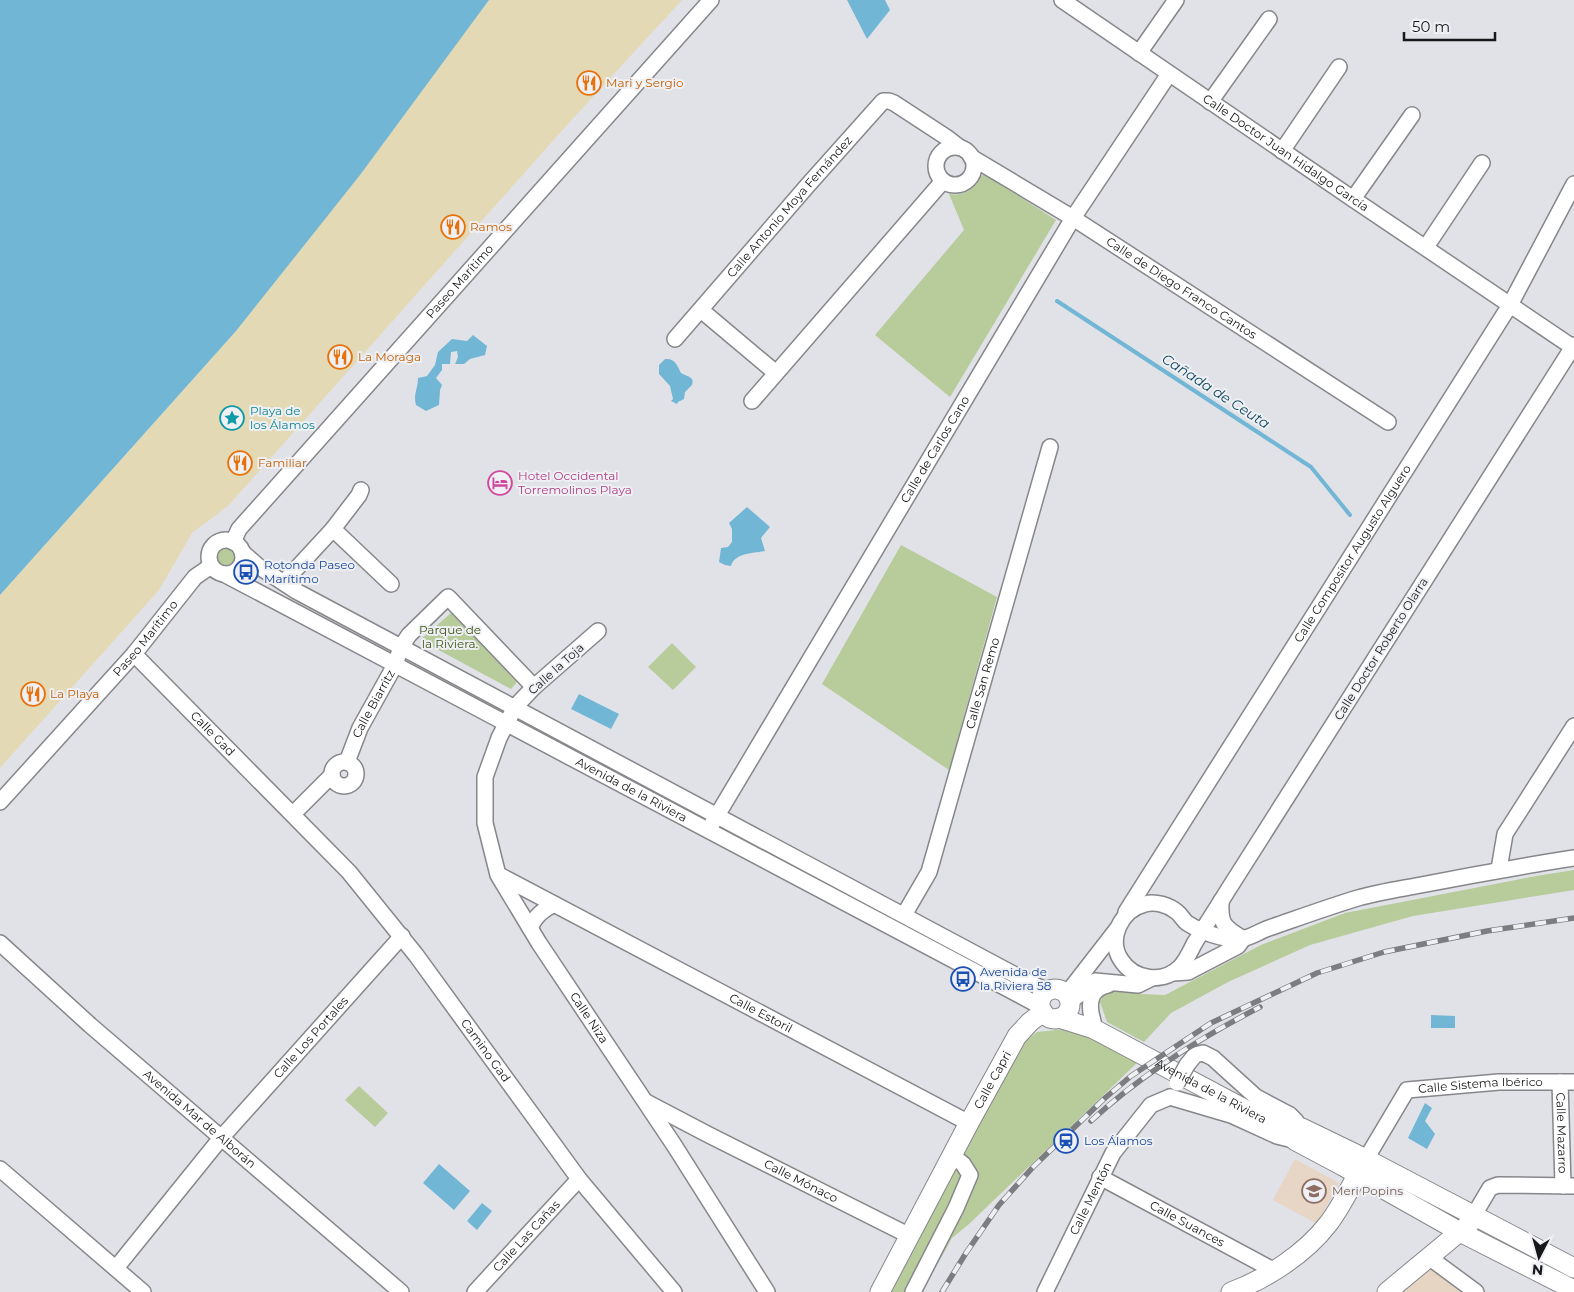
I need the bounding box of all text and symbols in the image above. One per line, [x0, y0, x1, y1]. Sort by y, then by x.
scale bar [1404, 10, 1495, 42]
text: 50 m [1412, 17, 1450, 36]
restaurant icon: Mari y Sergio [576, 70, 602, 96]
place label: Mari y Sergio [606, 75, 684, 90]
street label: Calle Doctor Juan Hidalgo García [1200, 91, 1372, 214]
street label: Calle Antonio Moya Fernández [724, 133, 855, 280]
restaurant icon: Ramos [440, 214, 466, 240]
place label: Ramos [470, 219, 512, 234]
street label: Calle de Diego Franco Cantos [1104, 234, 1260, 342]
street label: Paseo Marítimo [423, 241, 496, 321]
restaurant icon: La Moraga [327, 344, 353, 370]
place label: La Moraga [358, 349, 421, 364]
water label: Cañada de Ceuta [1159, 349, 1273, 433]
street label: Calle de Carlos Cano [897, 393, 972, 505]
place label: Playa de los Álamos [250, 403, 315, 432]
place icon: Playa de los Álamos [219, 405, 245, 431]
restaurant icon: Familiar [227, 450, 253, 476]
place label: Familiar [258, 455, 307, 470]
street label: Calle Compositor Augusto Alguero [1290, 462, 1414, 645]
place label: Hotel Occidental Torremolinos Playa [518, 468, 632, 497]
hotel icon: Hotel Occidental Torremolinos Playa [487, 470, 513, 496]
place label: Rotonda Paseo Marítimo [264, 557, 355, 586]
bus stop icon: Rotonda Paseo Marítimo [233, 559, 259, 585]
street label: Calle Doctor Roberto Olarra [1330, 575, 1431, 723]
street label: Paseo Marítimo [109, 597, 181, 679]
park label: Parque de la Riviera. [419, 622, 481, 651]
street label: Calle San Remo [962, 636, 1002, 731]
street label: Calle la Toja [525, 640, 587, 698]
street label: Calle Biarritz [349, 667, 398, 740]
restaurant icon: La Playa [20, 681, 46, 707]
place label: La Playa [50, 686, 99, 701]
street label: Calle Gad [188, 708, 238, 759]
street label: Avenida de la Riviera [573, 754, 690, 825]
place label: Avenida de la Riviera 58 [980, 964, 1052, 993]
bus stop icon: Avenida de la Riviera 58 [950, 966, 976, 992]
street label: Calle Niza [567, 989, 612, 1046]
street label: Calle Estoril [727, 990, 795, 1036]
street label: Calle Los Portales [270, 993, 351, 1081]
street label: Camino Gad [458, 1016, 514, 1085]
street label: Calle Capri [970, 1048, 1014, 1112]
street label: Avenida de la Riviera [1153, 1055, 1269, 1126]
street label: Avenida Mar de Alborán [140, 1066, 259, 1171]
street label: Calle Sistema Ibérico [1418, 1074, 1543, 1096]
street label: Calle Mazarro [1553, 1092, 1571, 1174]
station icon: Los Álamos [1053, 1128, 1079, 1154]
place label: Los Álamos [1084, 1133, 1153, 1148]
street label: Calle Mónaco [762, 1156, 841, 1206]
street label: Calle Mentón [1066, 1159, 1114, 1237]
school or university icon: Meri Popins [1301, 1178, 1327, 1204]
place label: Meri Popins [1332, 1183, 1403, 1198]
street label: Calle Las Cañas [489, 1197, 563, 1275]
street label: Calle Suances [1147, 1197, 1228, 1250]
north arrow [1514, 1232, 1564, 1282]
text: N [1531, 1260, 1544, 1279]

